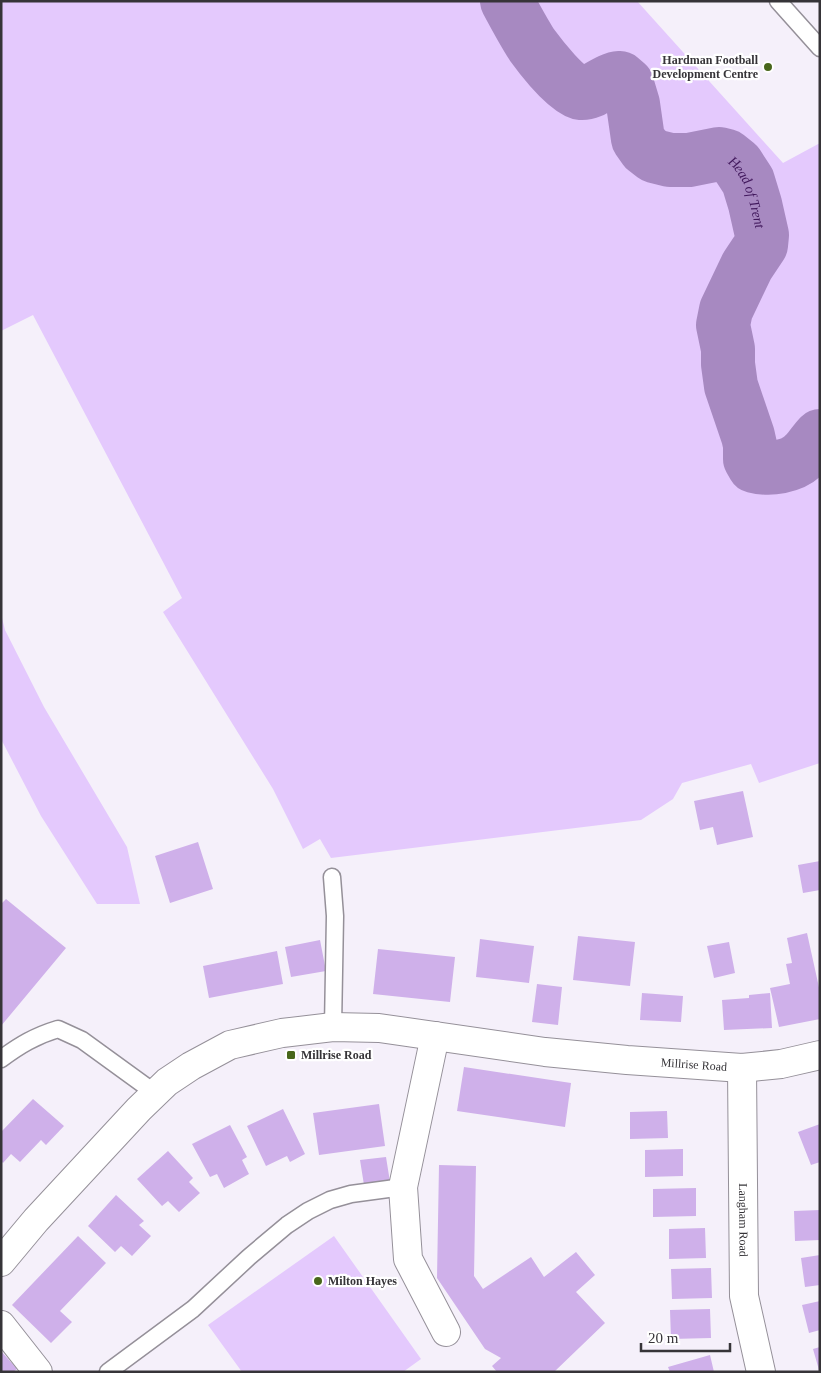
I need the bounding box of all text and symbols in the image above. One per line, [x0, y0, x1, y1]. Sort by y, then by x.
place label: Hardman Football Development Centre [653, 53, 759, 81]
marker: Hardman Football Development Centre [762, 61, 774, 73]
water label: Head of Trent [725, 153, 768, 231]
place label: Millrise Road [301, 1048, 372, 1062]
marker: Millrise Road [285, 1049, 297, 1061]
street label: Millrise Road [660, 1055, 727, 1074]
street label: Langham Road [736, 1183, 751, 1257]
place label: Milton Hayes [328, 1274, 397, 1288]
marker: Milton Hayes [312, 1275, 324, 1287]
scale bar [641, 1320, 730, 1352]
text: 20 m [648, 1330, 679, 1346]

